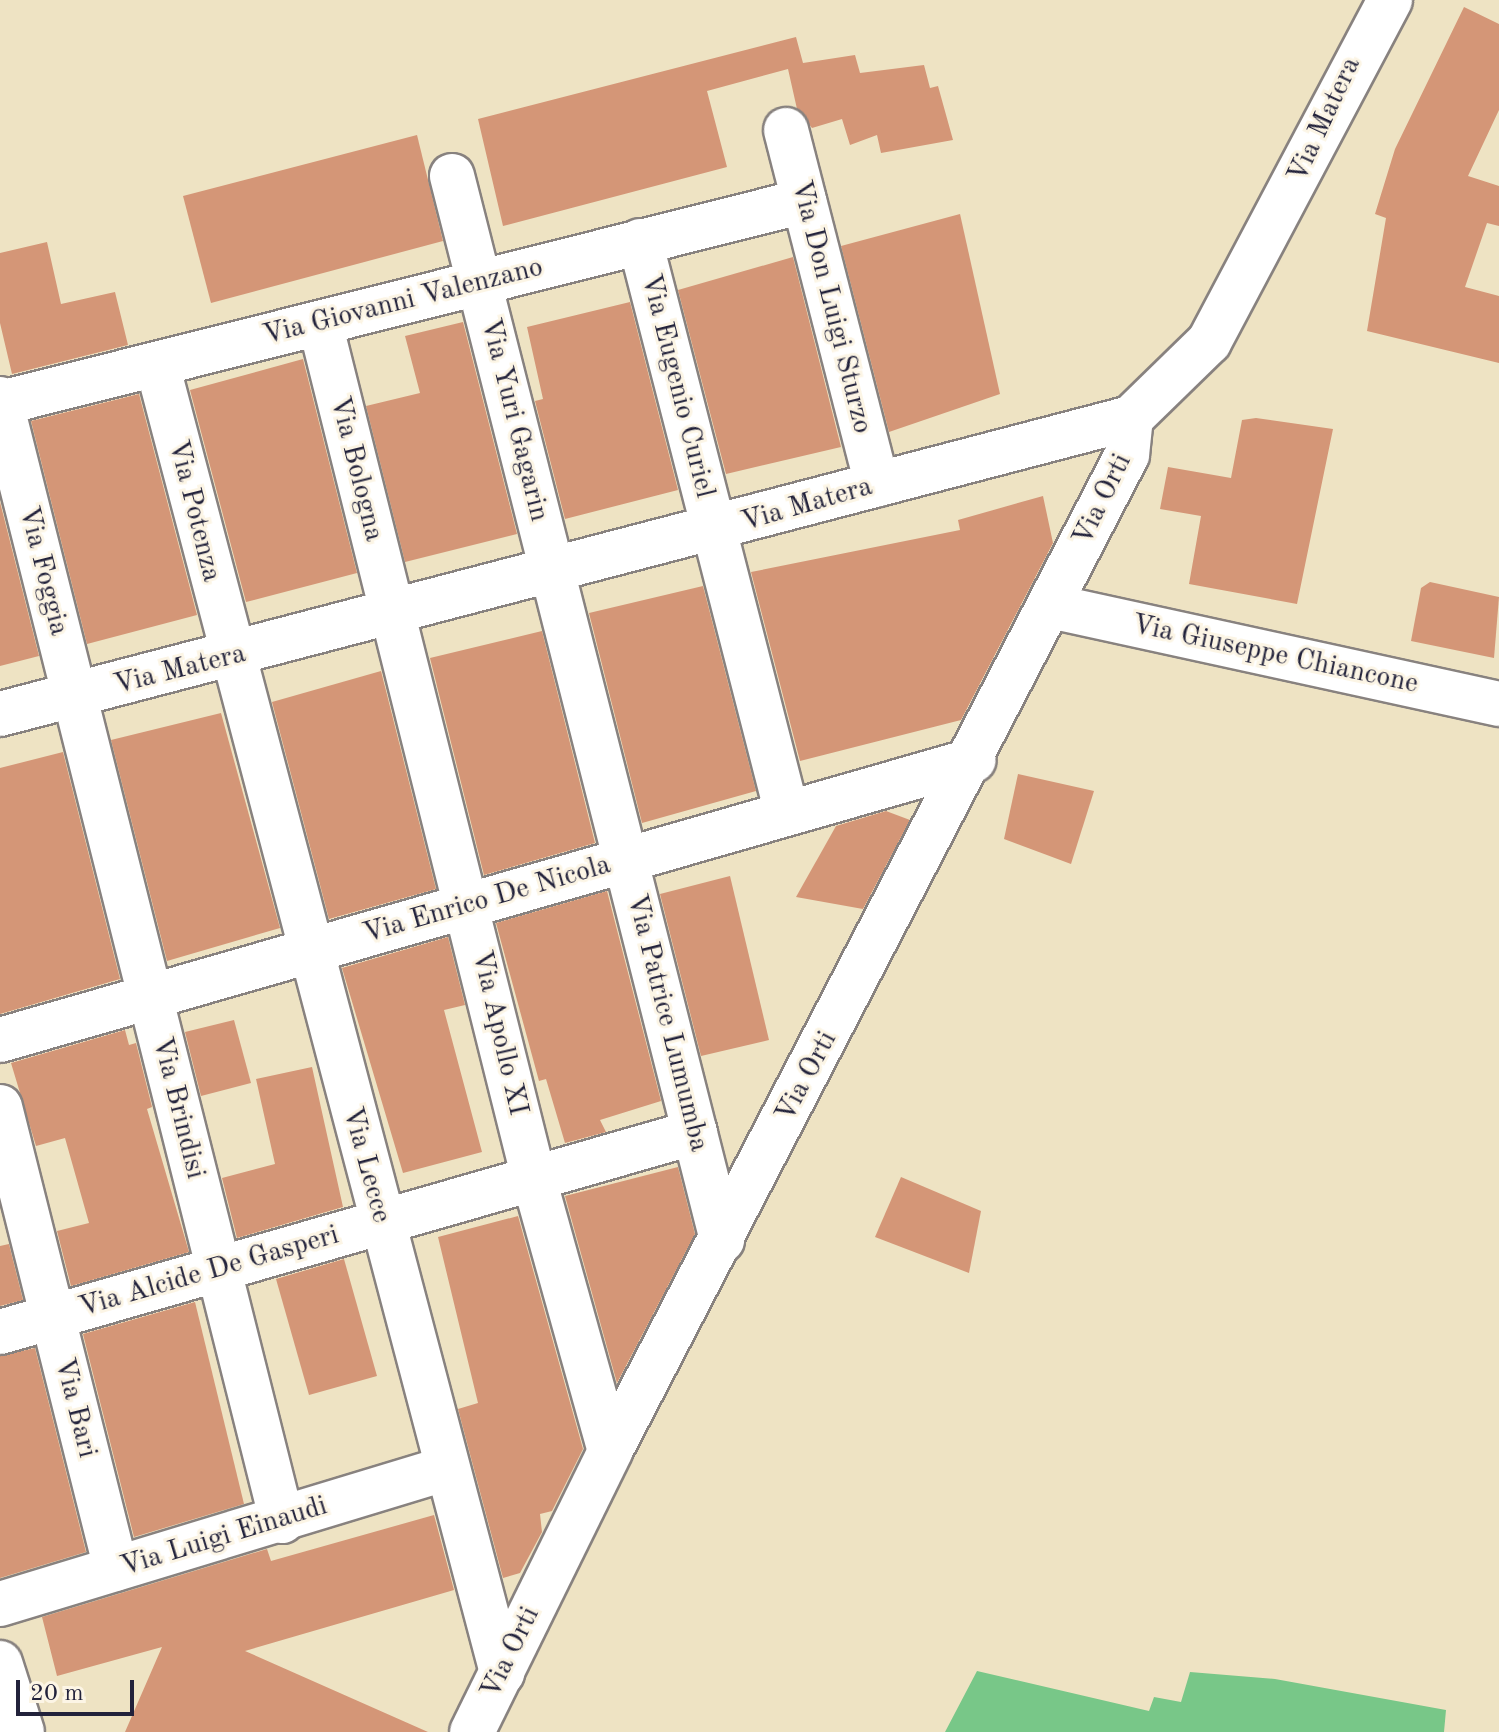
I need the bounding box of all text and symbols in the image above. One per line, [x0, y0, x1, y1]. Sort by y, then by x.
street label: Via Matera [1281, 52, 1369, 188]
street label: Via Don Luigi Sturzo [783, 177, 879, 437]
street label: Via Giovanni Valenzano [260, 251, 546, 353]
street label: Via Eugenio Curiel [633, 271, 721, 501]
street label: Via Yuri Gagarin [473, 315, 555, 525]
street label: Via Bologna [322, 393, 390, 545]
street label: Via Potenza [160, 437, 228, 585]
street label: Via Orti [1066, 449, 1140, 551]
street label: Via Matera [738, 470, 876, 540]
street label: Via Foggia [11, 503, 75, 639]
street label: Via Giuseppe Chiancone [1129, 608, 1421, 702]
street label: Via Matera [110, 637, 250, 703]
street label: Via Enrico De Nicola [359, 849, 615, 951]
street label: Via Patrice Lumumba [619, 891, 715, 1155]
street label: Via Apollo XI [464, 947, 534, 1119]
street label: Via Orti [769, 1026, 845, 1128]
street label: Via Brindisi [144, 1034, 212, 1182]
street label: Via Lecce [334, 1103, 398, 1227]
street label: Via Alcide De Gasperi [75, 1219, 343, 1325]
street label: Via Bari [46, 1355, 104, 1461]
street label: Via Luigi Einaudi [117, 1490, 331, 1584]
street label: Via Orti [474, 1602, 548, 1704]
scale bar [20, 1664, 138, 1714]
text: 20 m [30, 1682, 84, 1706]

